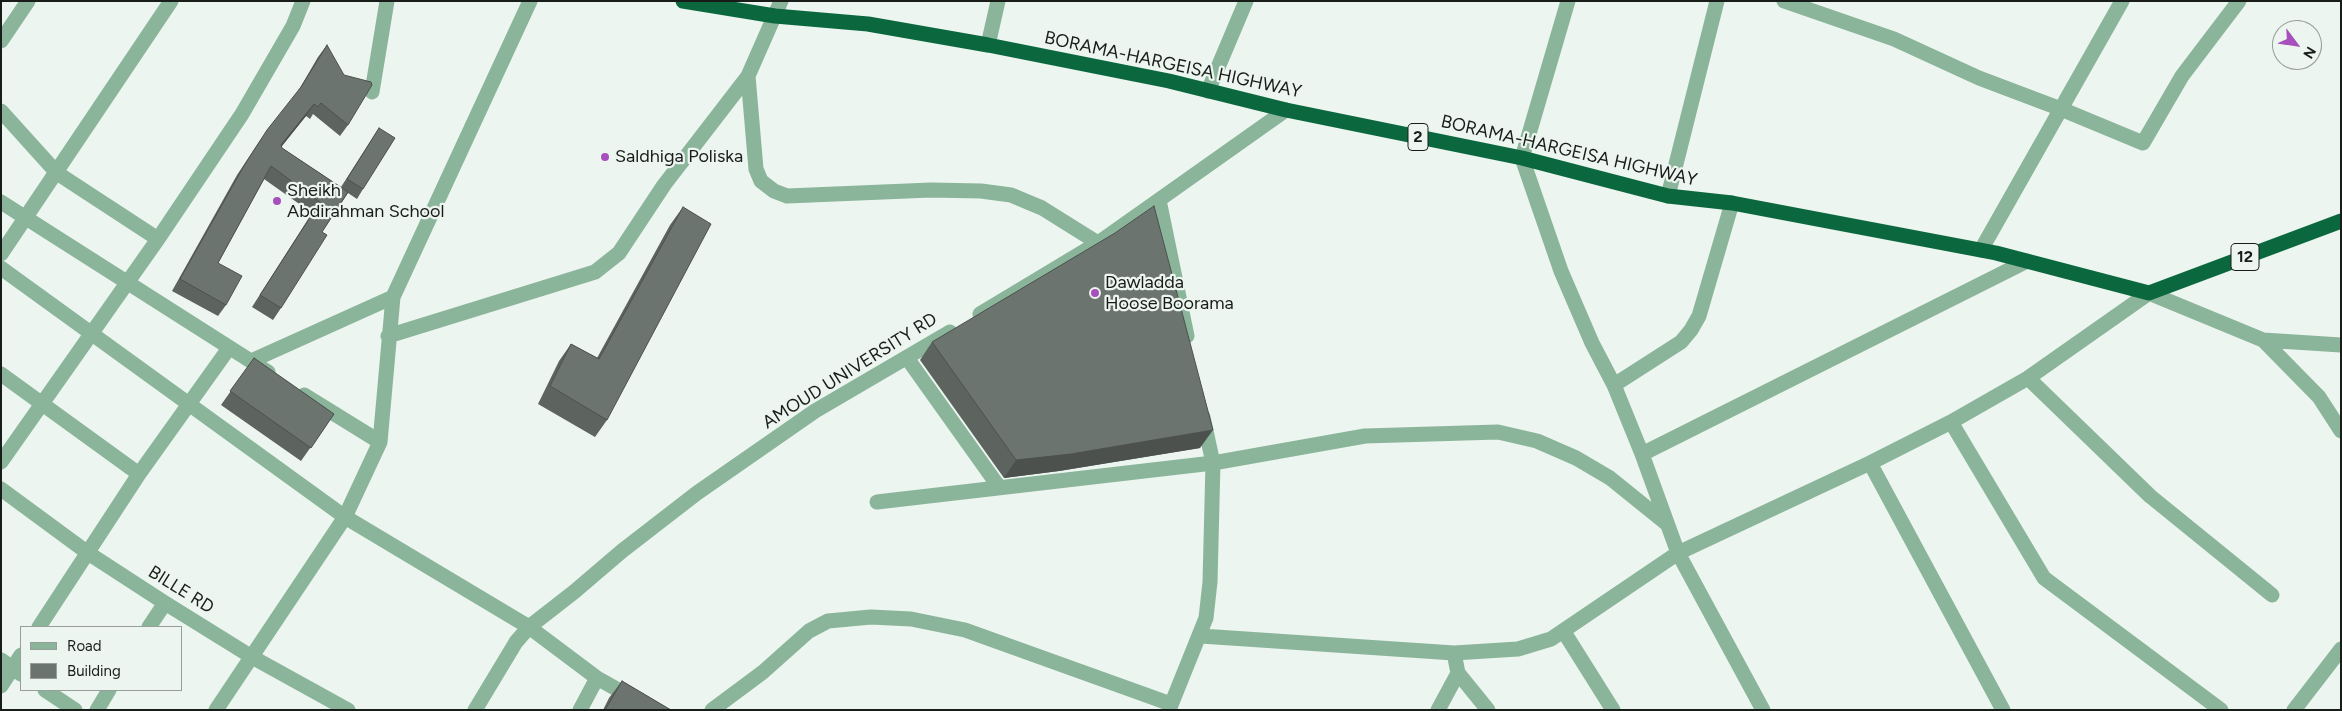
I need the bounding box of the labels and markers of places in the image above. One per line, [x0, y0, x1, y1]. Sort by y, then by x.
place label: Saldhiga Poliska [615, 146, 743, 168]
marker: Saldhiga Poliska [599, 151, 611, 163]
place label: Sheikh Abdirahman School [287, 180, 444, 222]
marker: Sheikh Abdirahman School [271, 195, 283, 207]
place label: Dawladda Hoose Boorama [1105, 272, 1234, 314]
marker: Dawladda Hoose Boorama [1089, 287, 1101, 299]

